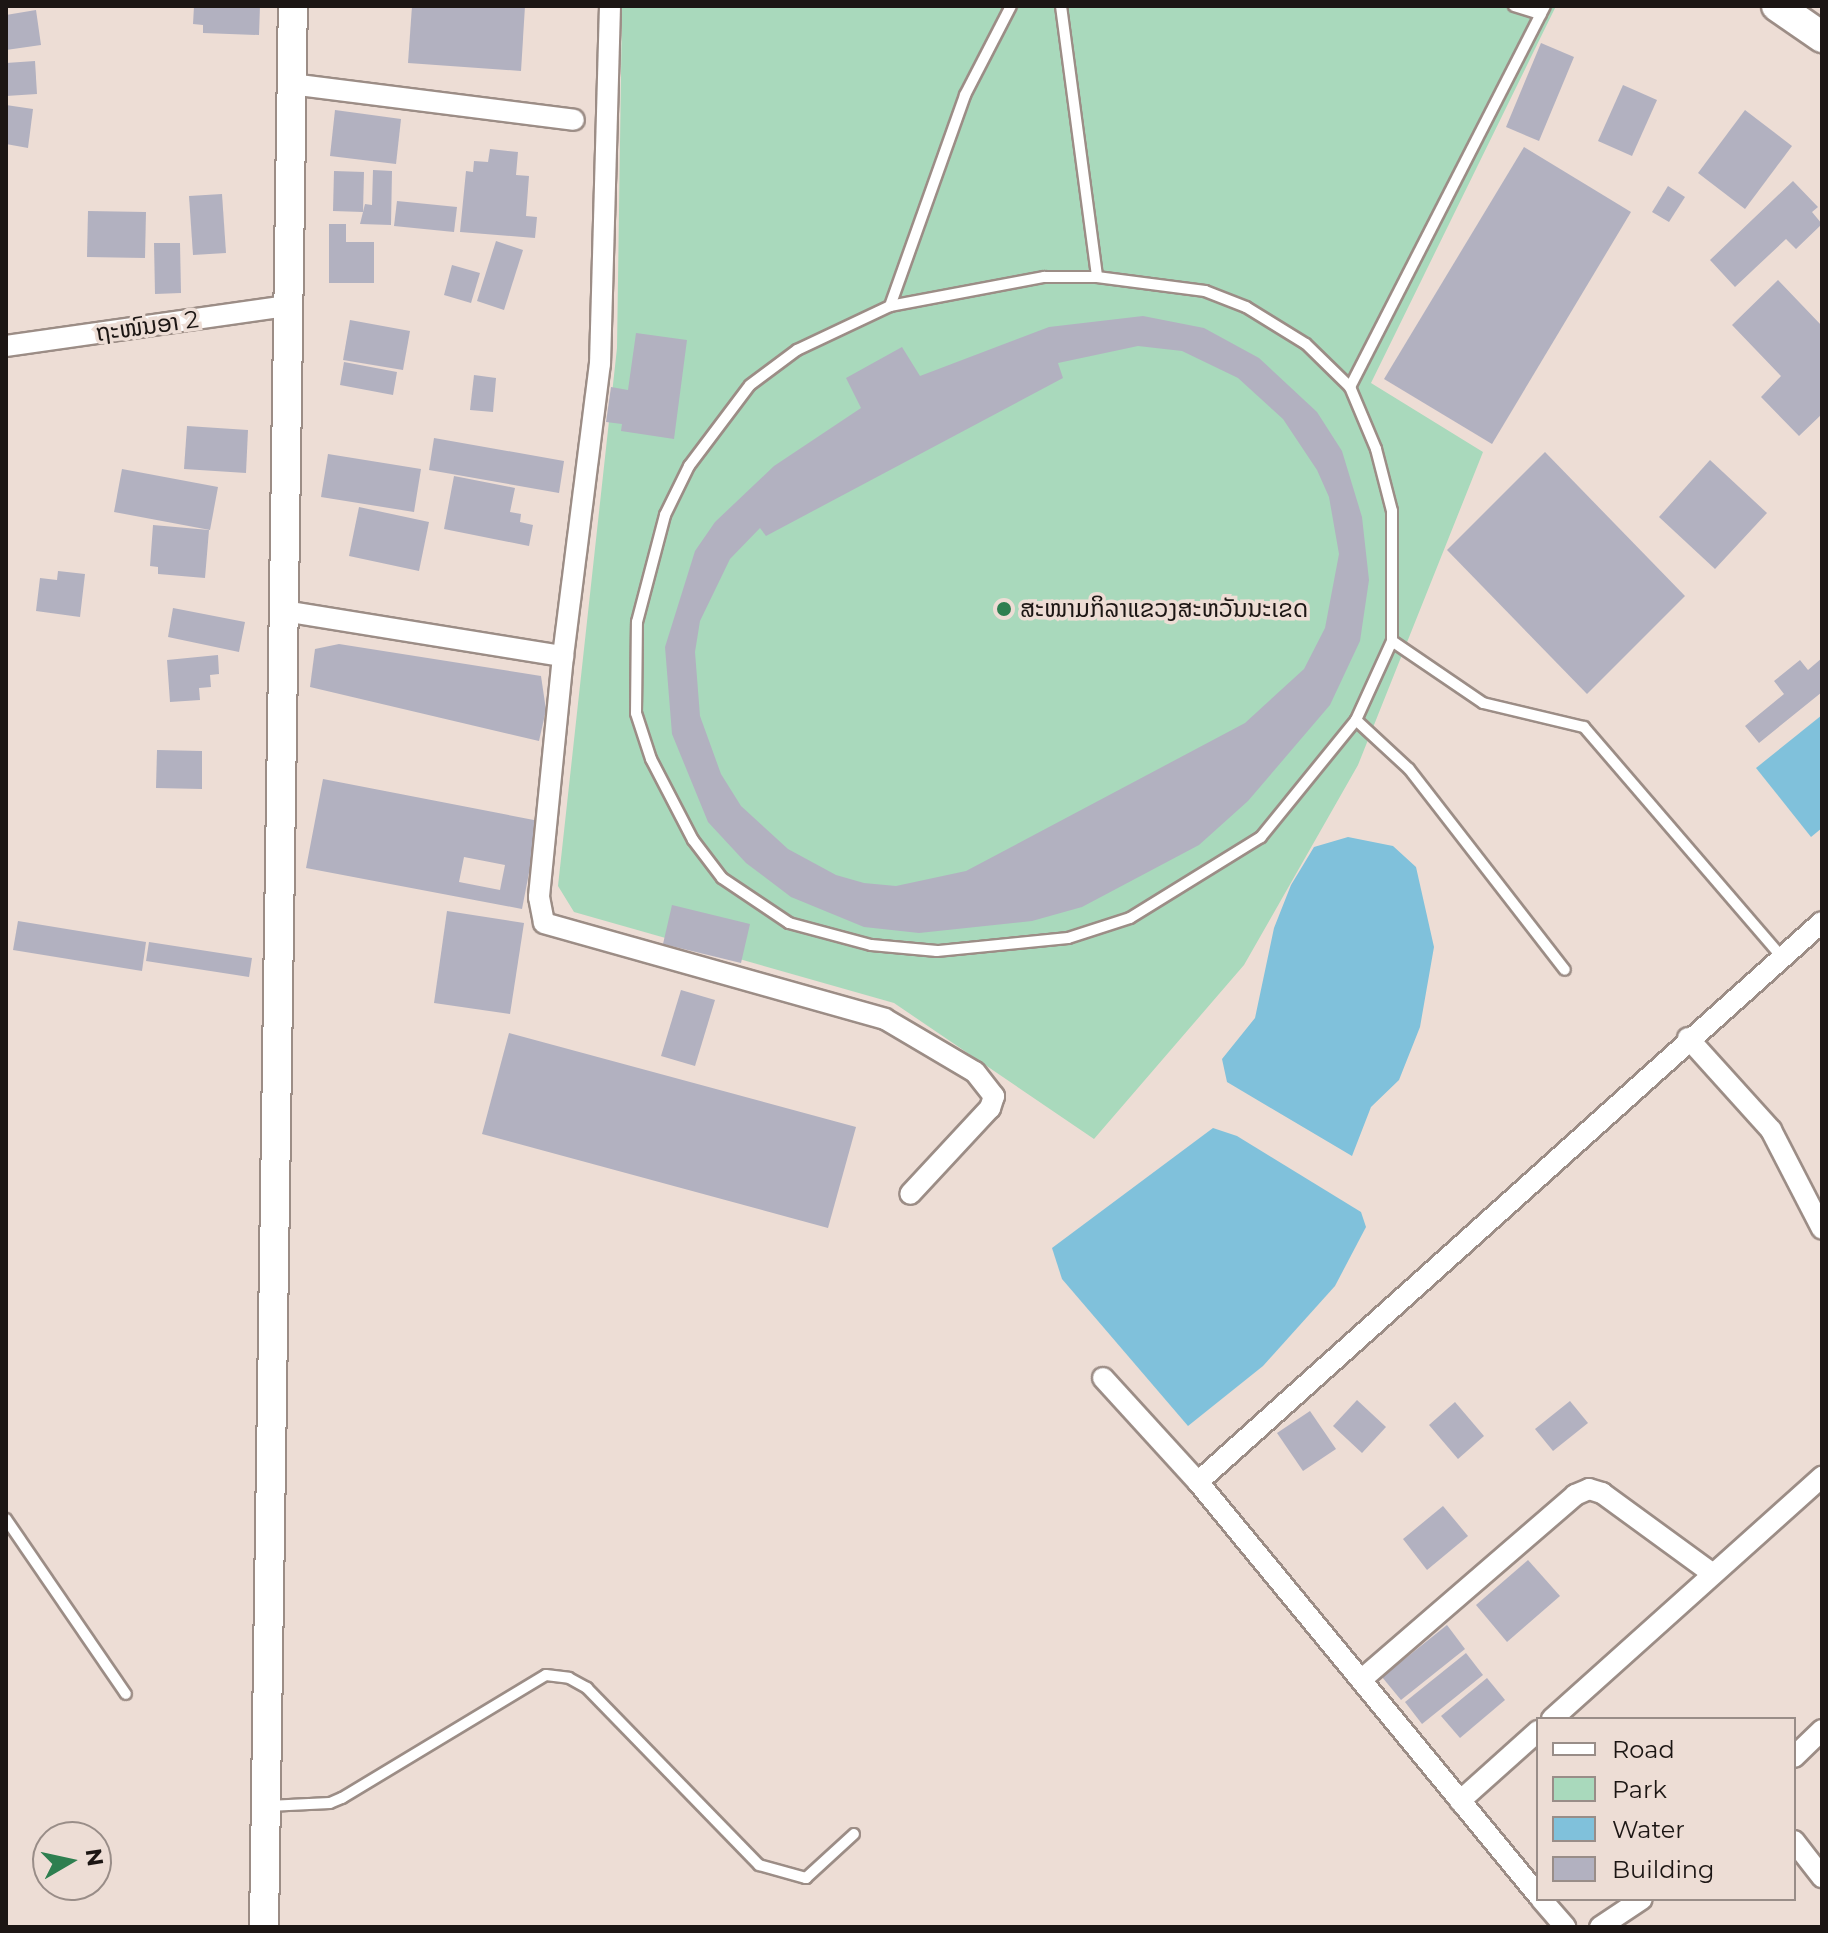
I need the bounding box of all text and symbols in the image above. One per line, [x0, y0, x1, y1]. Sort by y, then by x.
street label: ຖະໜົນອາ 2 [94, 305, 200, 347]
place label: ສະໜາມກິລາແຂວງສະຫວັນນະເຂດ [1020, 595, 1308, 623]
marker: ສະໜາມກິລາແຂວງສະຫວັນນະເຂດ [995, 600, 1013, 618]
legend [1536, 1717, 1796, 1901]
text: Road [1612, 1735, 1675, 1764]
text: Park [1612, 1775, 1667, 1804]
text: Water [1612, 1815, 1685, 1844]
north arrow [32, 1821, 112, 1901]
text: N [79, 1847, 109, 1868]
text: Building [1612, 1855, 1715, 1884]

